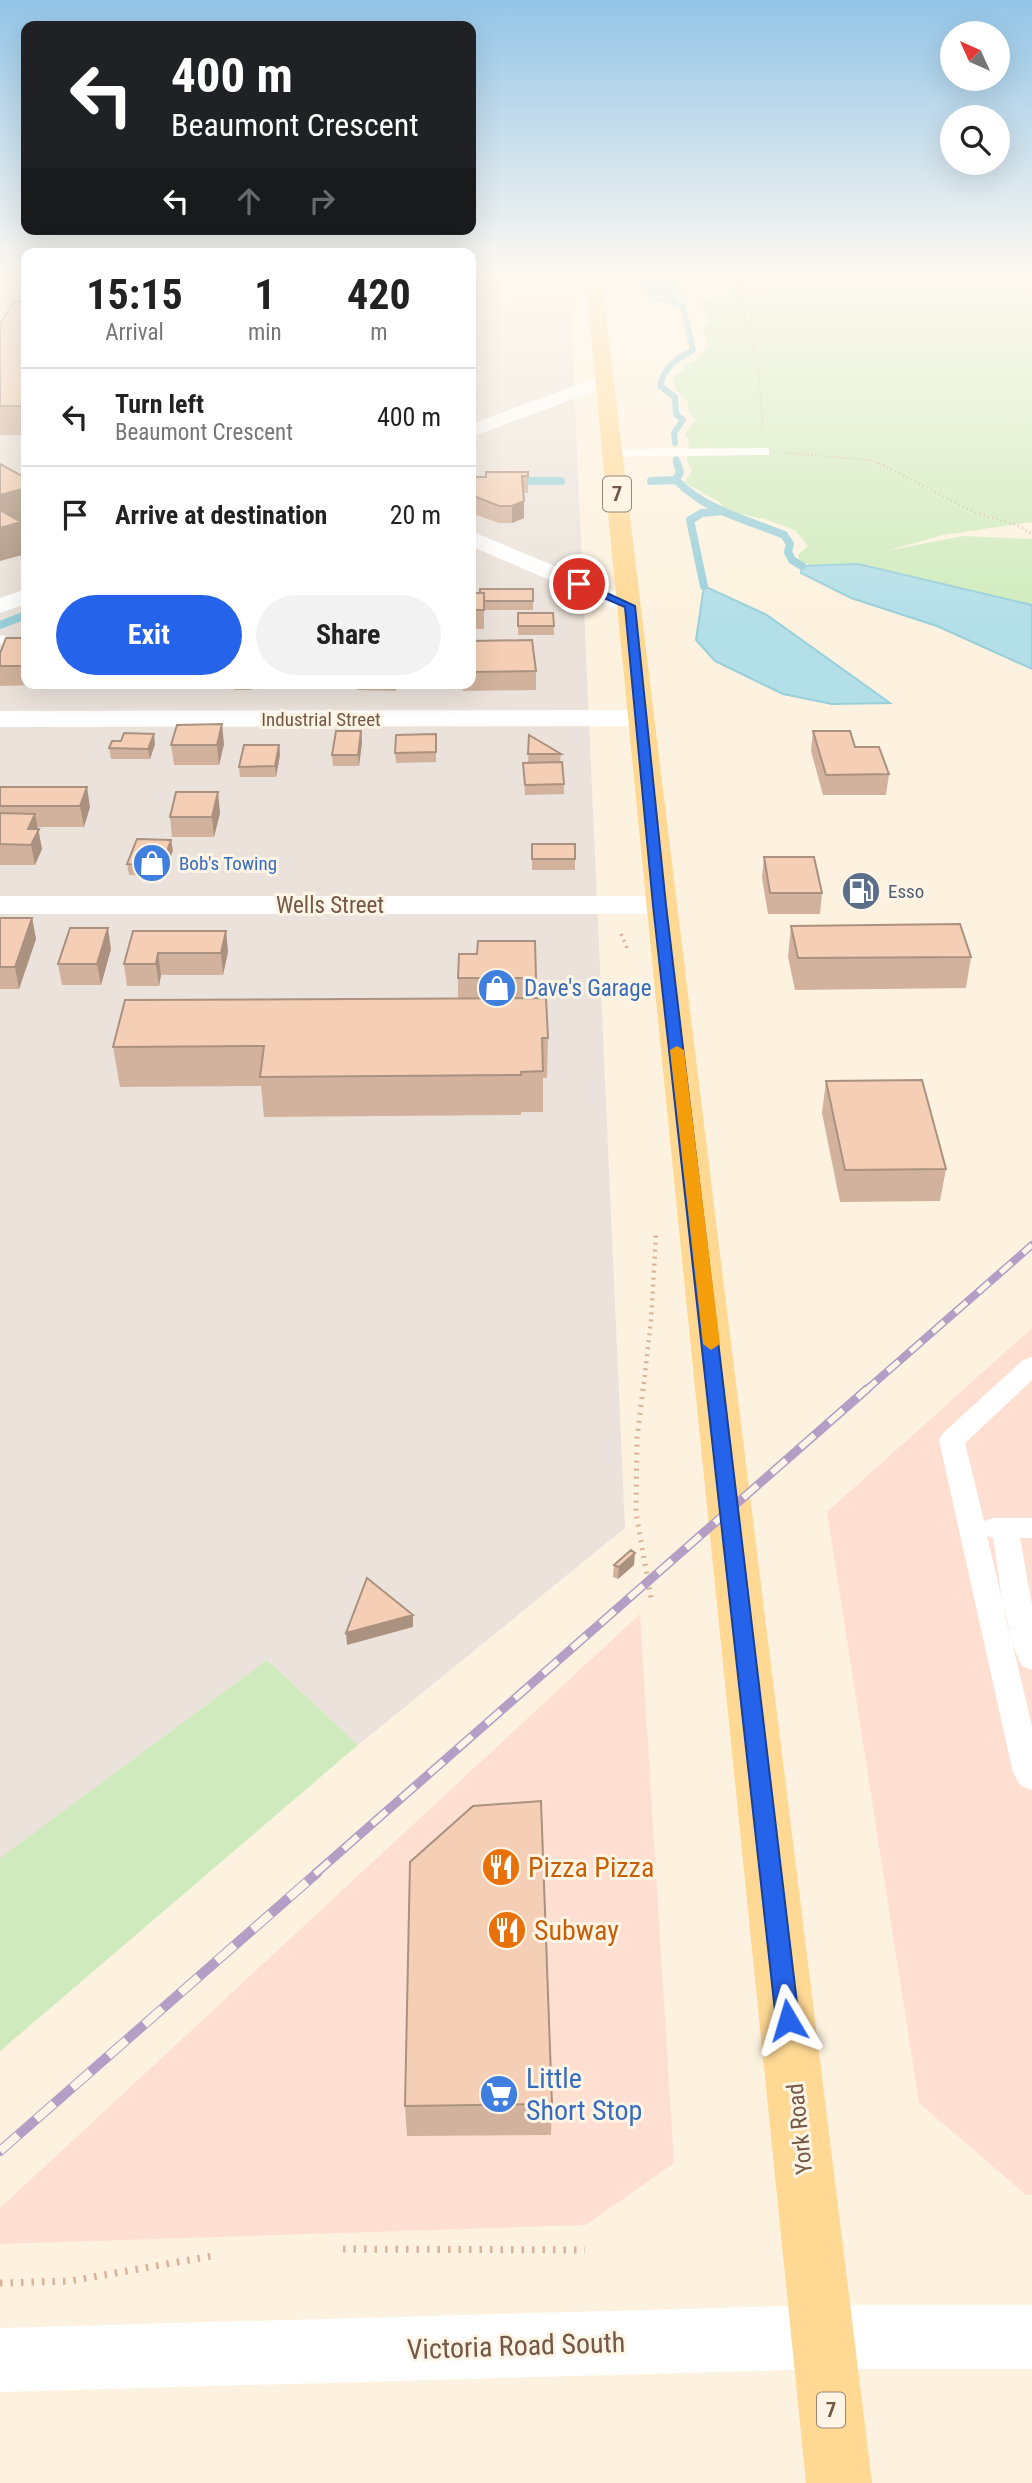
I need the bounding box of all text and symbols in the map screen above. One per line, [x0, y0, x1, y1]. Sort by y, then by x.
north arrow [940, 21, 1010, 91]
map controls [940, 21, 1010, 175]
text: 400 m [171, 47, 293, 104]
icon: left [56, 49, 147, 140]
button: search [940, 105, 1010, 175]
text: Beaumont Crescent [171, 106, 419, 144]
icon: left [157, 182, 195, 220]
icon: ahead [230, 182, 268, 220]
icon: right [303, 182, 341, 220]
text: 15:15 [86, 270, 183, 319]
text: 1 [254, 270, 275, 319]
text: 420 [347, 270, 411, 319]
text: Arrival [105, 319, 164, 346]
text: min [248, 319, 282, 346]
text: m [370, 319, 387, 346]
text: Turn left [115, 389, 204, 419]
icon: left [56, 398, 94, 436]
text: 400 m [377, 402, 441, 432]
text: Beaumont Crescent [115, 419, 293, 446]
road number: 7 [603, 476, 631, 512]
icon: arrive [56, 496, 94, 534]
text: Arrive at destination [115, 500, 327, 530]
text: 20 m [390, 500, 441, 530]
pin [549, 554, 609, 614]
icon: arrive [560, 565, 598, 603]
button: Exit [56, 595, 242, 675]
button: Share [256, 595, 441, 675]
street label: Industrial Street [261, 708, 381, 731]
shop icon: Bob's Towing [131, 842, 173, 884]
place label: Bob's Towing [179, 852, 277, 875]
fuel station icon: Esso [840, 870, 882, 912]
place label: Esso [888, 880, 924, 903]
street label: Wells Street [276, 892, 384, 919]
shop icon: Dave's Garage [476, 967, 518, 1009]
place label: Dave's Garage [524, 975, 652, 1002]
restaurant icon: Pizza Pizza [480, 1846, 522, 1888]
place label: Pizza Pizza [528, 1851, 654, 1884]
restaurant icon: Subway [486, 1909, 528, 1951]
place label: Subway [534, 1914, 619, 1947]
position arrow [751, 1983, 825, 2057]
place label: Little Short Stop [526, 2062, 642, 2127]
supermarket icon: Little Short Stop [478, 2073, 520, 2115]
street label: York Road [782, 2082, 818, 2176]
street label: Victoria Road South [406, 2326, 626, 2366]
road number: 7 [817, 2392, 845, 2428]

